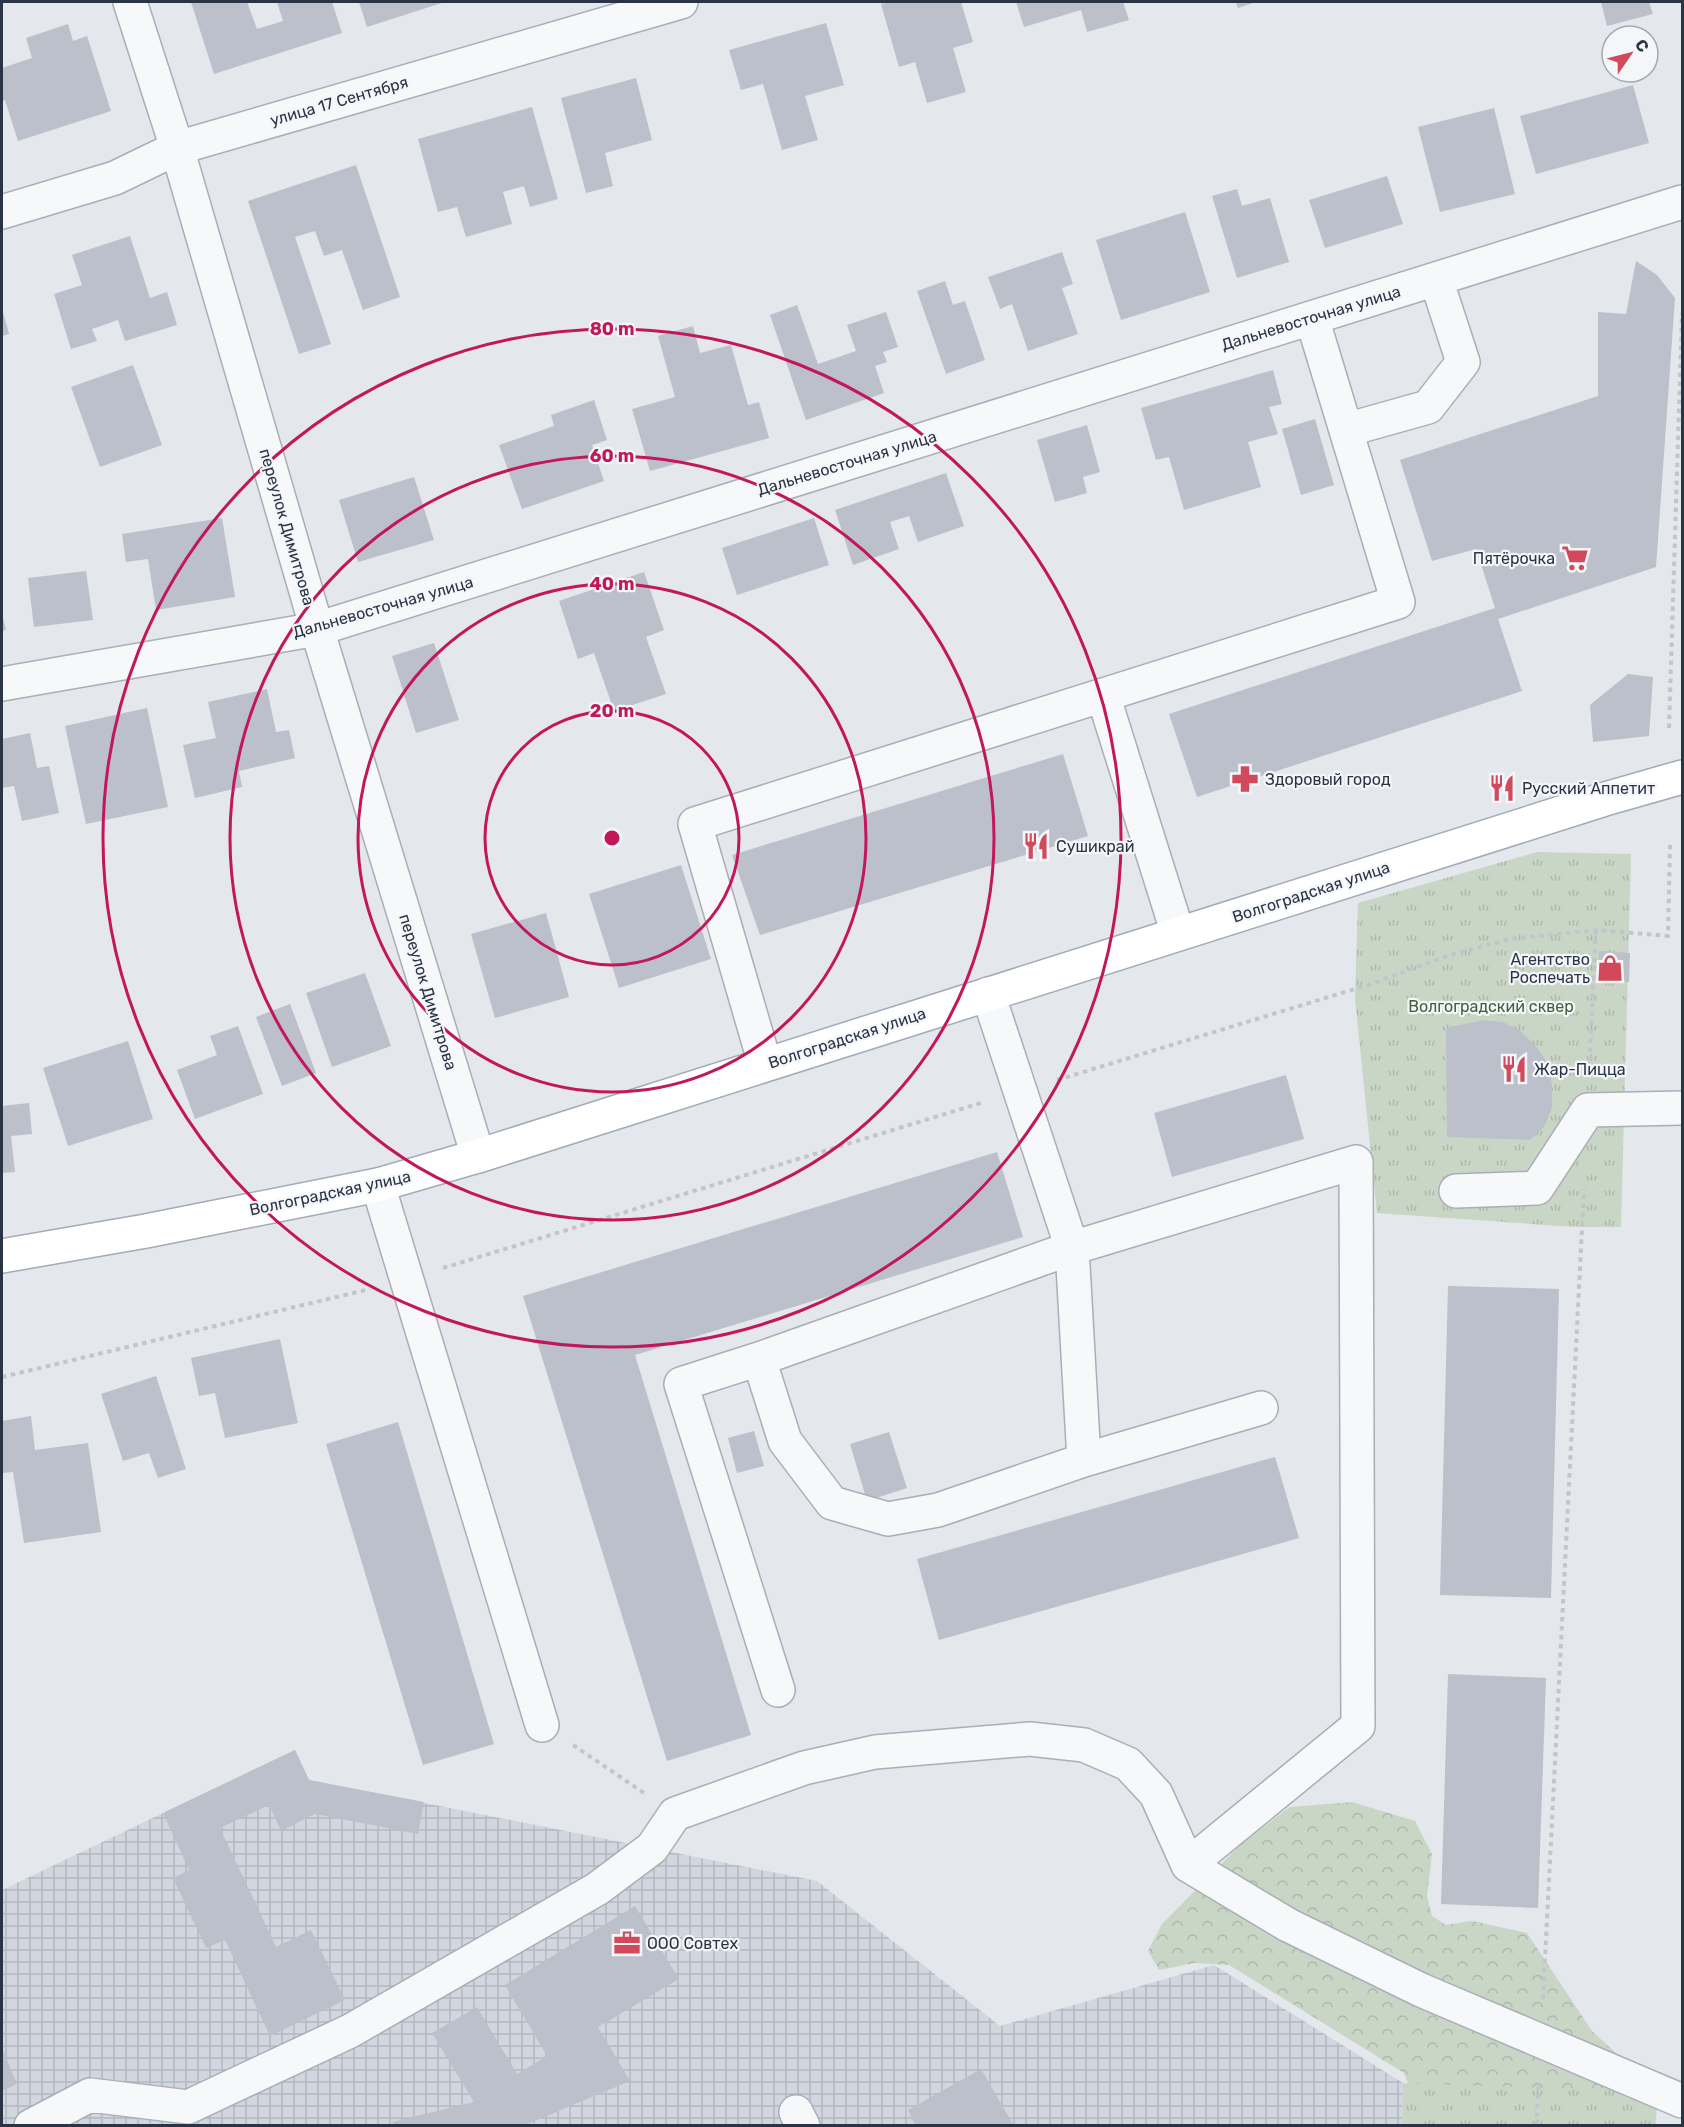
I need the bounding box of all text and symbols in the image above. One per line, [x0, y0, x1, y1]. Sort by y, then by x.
north arrow [1600, 24, 1660, 84]
text: С [1631, 36, 1653, 56]
street label: улица 17 Сентября [268, 72, 410, 130]
street label: Дальневосточная улица [1219, 282, 1403, 354]
text: 80 m [590, 318, 634, 340]
street label: Дальневосточная улица [755, 427, 939, 499]
text: 60 m [590, 445, 634, 467]
street label: переулок Димитрова [256, 446, 318, 608]
supermarket icon: Пятёрочка [1560, 543, 1590, 573]
place label: Пятёрочка [1473, 549, 1555, 568]
street label: Дальневосточная улица [291, 572, 475, 642]
text: 40 m [590, 573, 634, 595]
text: 20 m [590, 700, 634, 722]
pharmacy icon: Здоровый город [1230, 764, 1260, 794]
place label: Здоровый город [1265, 770, 1391, 789]
restaurant icon: Русский Аппетит [1487, 773, 1517, 803]
place label: Русский Аппетит [1522, 779, 1655, 798]
centre of rings [602, 828, 622, 848]
restaurant icon: Сушикрай [1021, 831, 1051, 861]
place label: Сушикрай [1056, 837, 1134, 856]
street label: Волгоградская улица [1230, 858, 1392, 926]
street label: переулок Димитрова [395, 912, 461, 1072]
place label: Агентство Роспечать [1509, 950, 1590, 987]
shop icon: Агентство Роспечать [1595, 953, 1625, 983]
park label: Волгоградский сквер [1408, 997, 1574, 1016]
street label: Волгоградская улица [766, 1004, 928, 1072]
restaurant icon: Жар-Пицца [1499, 1054, 1529, 1084]
place label: Жар-Пицца [1534, 1060, 1626, 1079]
street label: Волгоградская улица [248, 1167, 412, 1219]
office icon: ООО Совтех [612, 1928, 642, 1958]
place label: ООО Совтех [647, 1934, 738, 1953]

